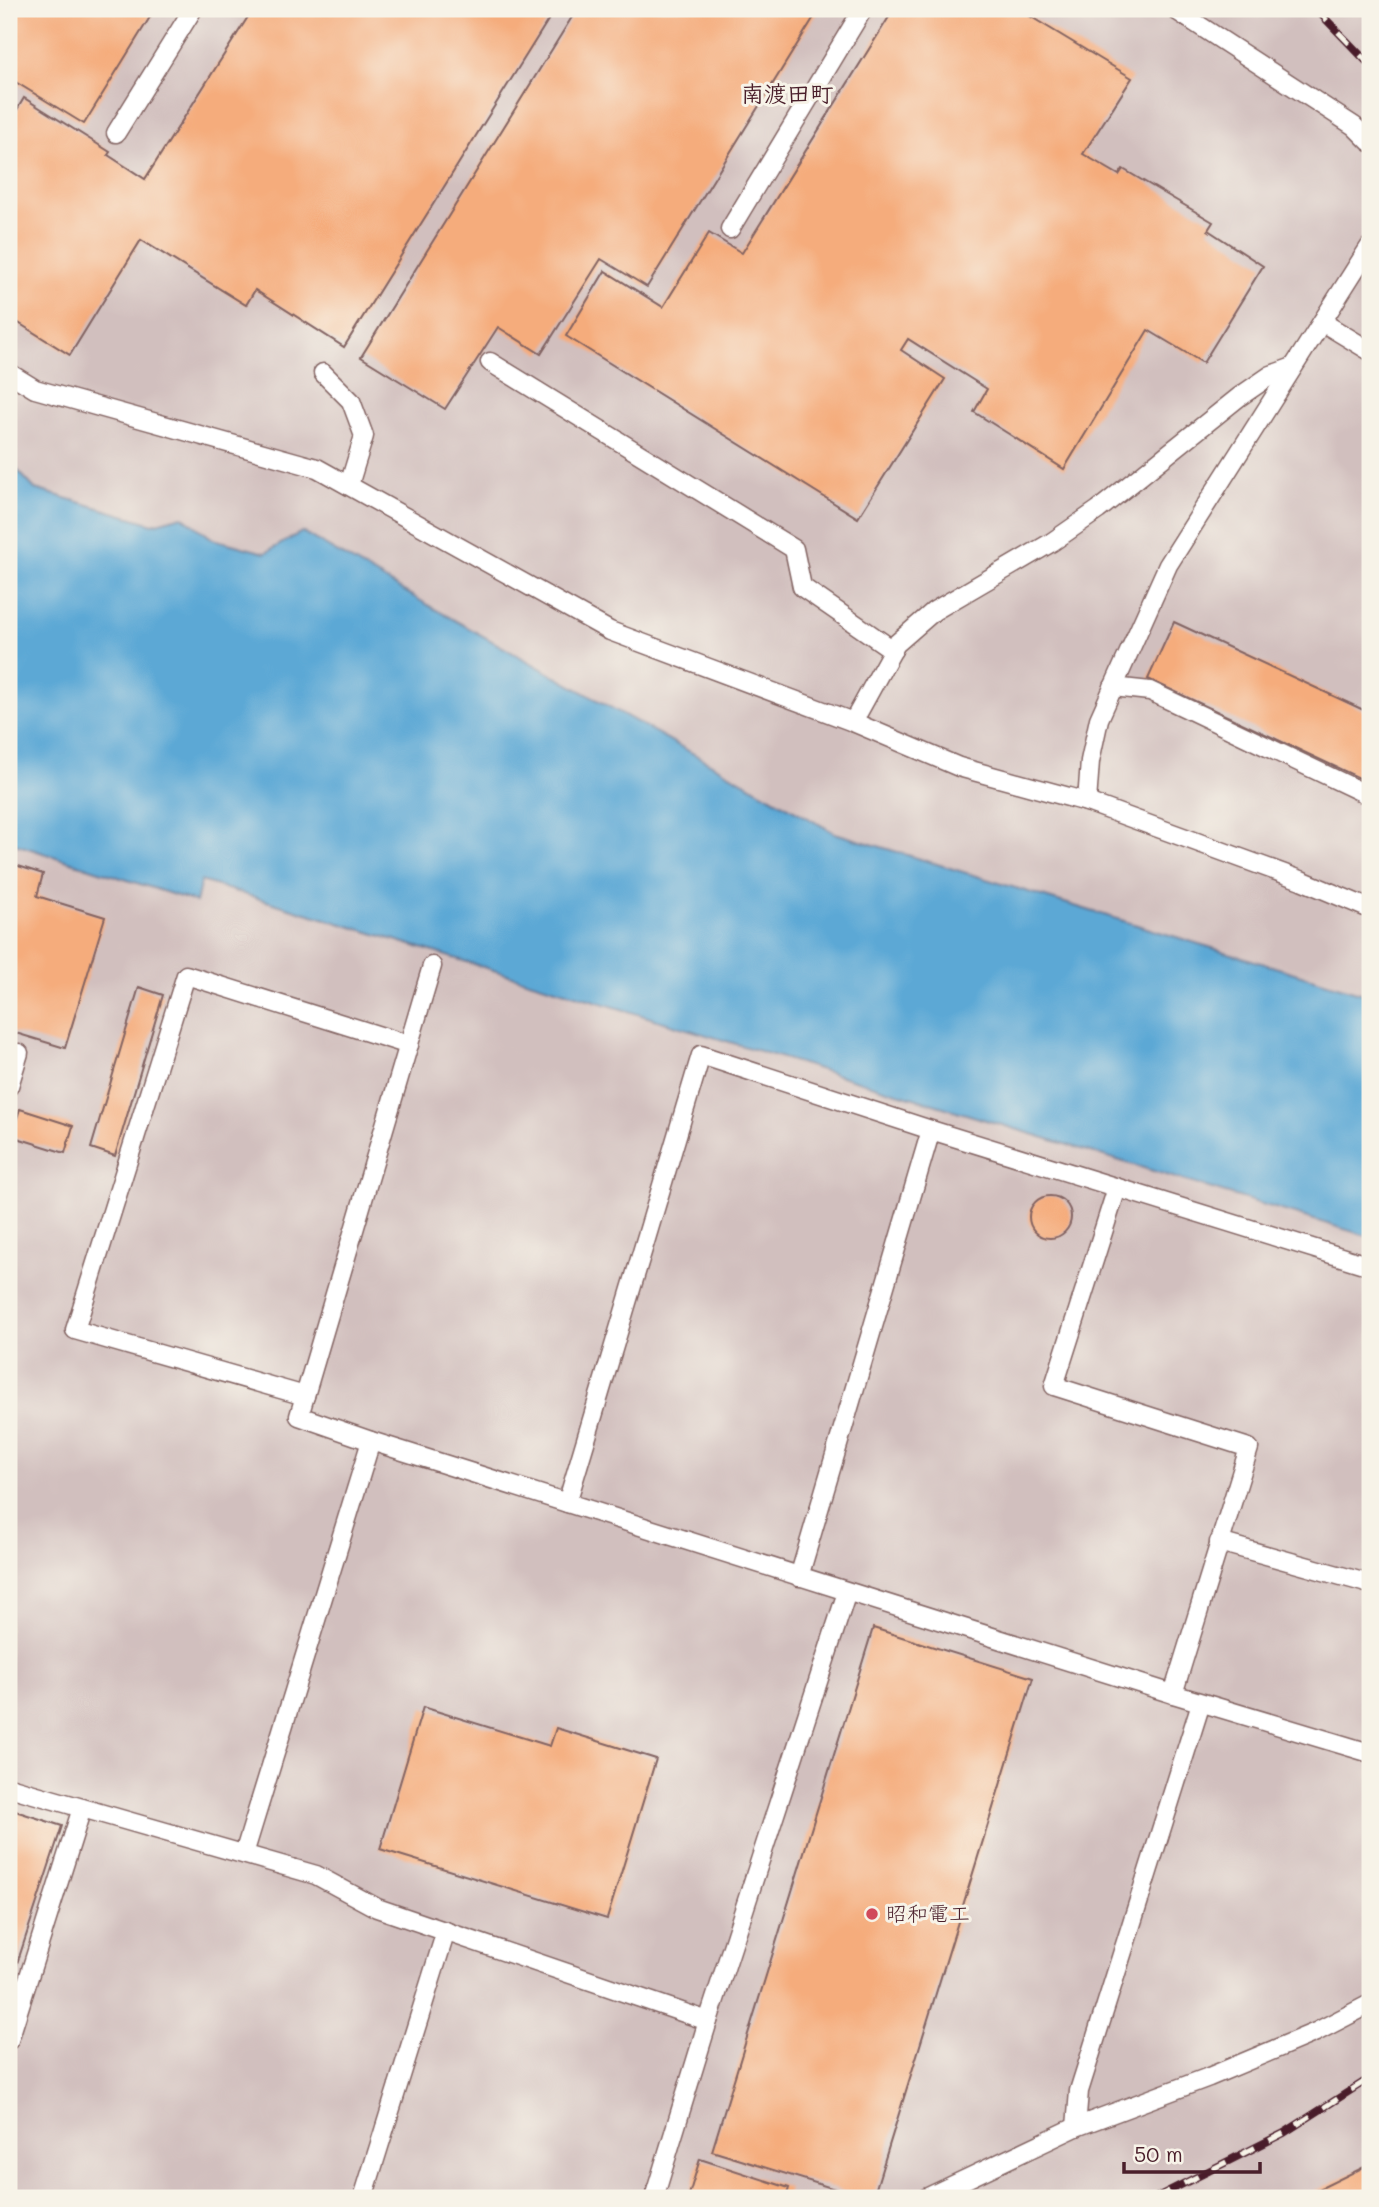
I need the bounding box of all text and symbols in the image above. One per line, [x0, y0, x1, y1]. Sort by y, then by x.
district label: 南渡田町 [741, 78, 833, 108]
place label: 昭和電工 [886, 1899, 970, 1926]
marker: 昭和電工 [864, 1906, 880, 1922]
scale bar [1124, 2130, 1260, 2174]
text: 50 m [1134, 2140, 1183, 2167]

